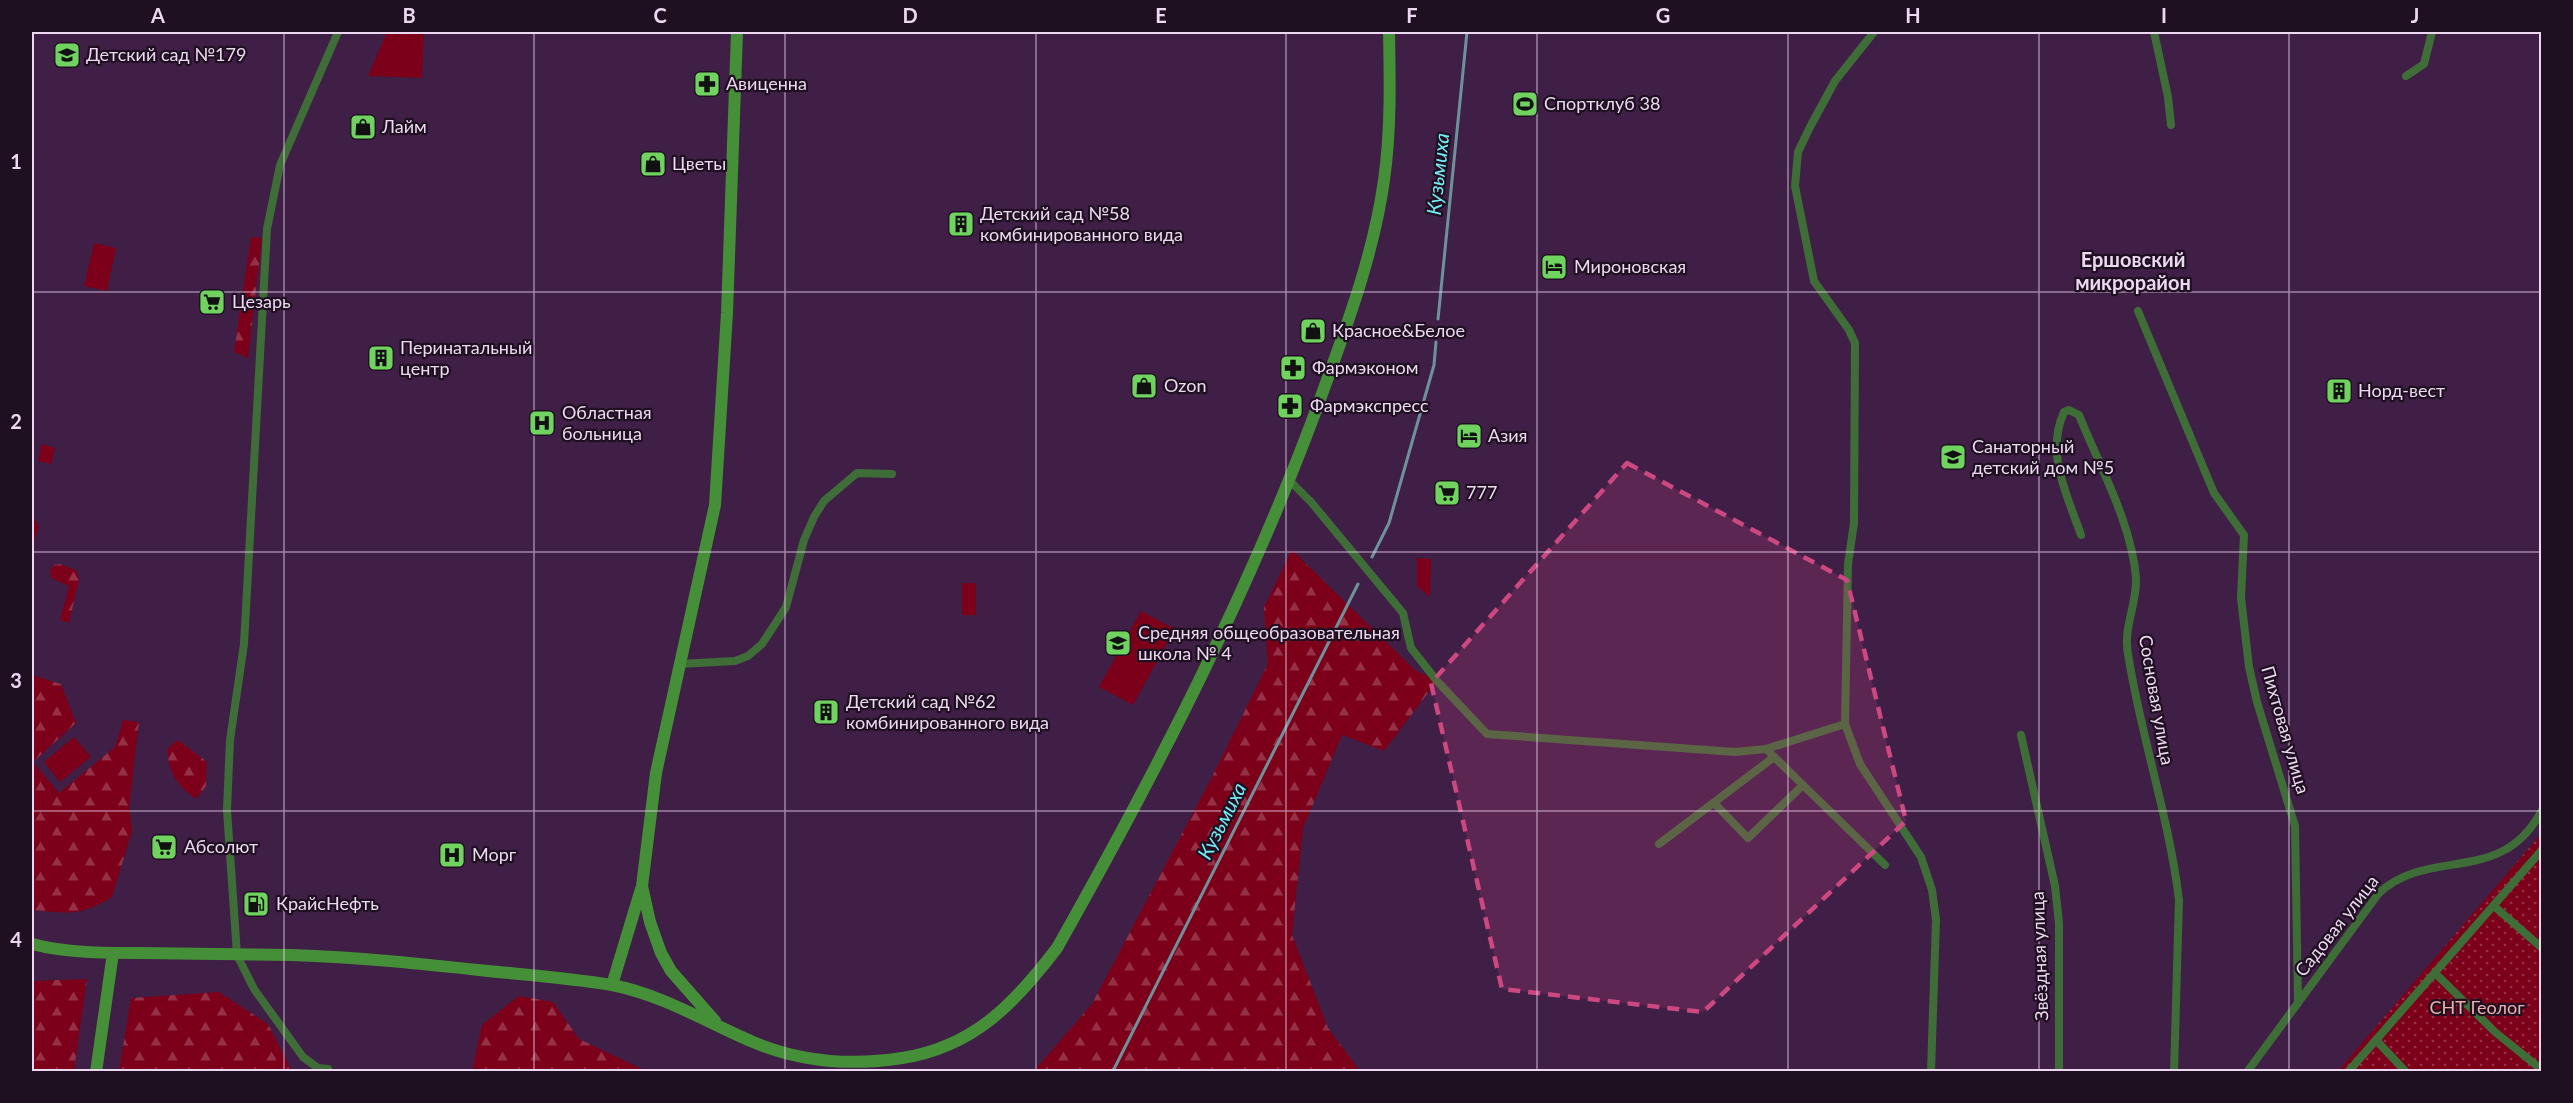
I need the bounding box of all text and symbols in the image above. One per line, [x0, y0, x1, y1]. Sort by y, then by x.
text: A [150, 3, 165, 27]
text: B [402, 3, 416, 27]
text: C [653, 3, 667, 27]
text: D [902, 3, 918, 27]
text: E [1155, 3, 1167, 27]
text: F [1406, 3, 1418, 27]
text: G [1656, 3, 1670, 27]
text: H [1905, 3, 1921, 27]
text: I [2161, 3, 2167, 27]
text: J [2411, 3, 2419, 27]
school or university icon: Детский сад №179 [52, 40, 82, 70]
place label: Детский сад №179 [86, 43, 246, 65]
pharmacy icon: Авиценна [692, 69, 722, 99]
place label: Авиценна [726, 72, 807, 94]
sports icon: Спортклуб 38 [1510, 89, 1540, 119]
place label: Спортклуб 38 [1544, 92, 1660, 114]
shop icon: Лайм [348, 112, 378, 142]
place label: Лайм [381, 115, 427, 137]
water label: Кузьмиха [1421, 132, 1453, 216]
text: 1 [10, 149, 22, 173]
shop icon: Цветы [638, 149, 668, 179]
place label: Цветы [672, 152, 726, 174]
place label: Детский сад №58 комбинированного вида [980, 202, 1183, 245]
building icon: Детский сад №58 комбинированного вида [946, 209, 976, 239]
district label: Ершовский микрорайон [2075, 247, 2191, 294]
hotel icon: Мироновская [1539, 252, 1569, 282]
place label: Мироновская [1574, 255, 1686, 277]
supermarket icon: Цезарь [197, 287, 227, 317]
place label: Цезарь [232, 290, 291, 312]
shop icon: Красное&Белое [1298, 316, 1328, 346]
place label: Красное&Белое [1332, 319, 1465, 341]
place label: Перинатальный центр [400, 336, 532, 379]
building icon: Перинатальный центр [366, 343, 396, 373]
pharmacy icon: Фармэконом [1278, 353, 1308, 383]
place label: Фармэконом [1312, 356, 1418, 378]
shop icon: Ozon [1129, 371, 1159, 401]
place label: Ozon [1164, 374, 1206, 396]
building icon: Норд-вест [2324, 376, 2354, 406]
place label: Норд-вест [2358, 379, 2445, 401]
pharmacy icon: Фармэкспресс [1275, 391, 1305, 421]
place label: Фармэкспресс [1310, 394, 1429, 416]
place label: Областная больница [562, 401, 652, 444]
hospital icon: Областная больница [527, 408, 557, 438]
text: 2 [10, 409, 22, 433]
hotel icon: Азия [1454, 421, 1484, 451]
place label: Азия [1488, 424, 1527, 446]
place label: Санаторный детский дом №5 [1972, 435, 2114, 478]
school or university icon: Санаторный детский дом №5 [1938, 442, 1968, 472]
supermarket icon: 777 [1432, 478, 1462, 508]
place label: 777 [1466, 481, 1497, 503]
place label: Средняя общеобразовательная школа № 4 [1138, 621, 1400, 664]
school or university icon: Средняя общеобразовательная школа № 4 [1103, 628, 1133, 658]
street label: Сосновая улица [2135, 633, 2179, 767]
street label: Пихтовая улица [2257, 663, 2315, 796]
text: 3 [10, 668, 22, 692]
place label: Детский сад №62 комбинированного вида [846, 690, 1049, 733]
building icon: Детский сад №62 комбинированного вида [811, 697, 841, 727]
water label: Кузьмиха [1192, 778, 1251, 863]
supermarket icon: Абсолют [149, 832, 179, 862]
place label: Абсолют [184, 835, 258, 857]
hospital icon: Морг [437, 840, 467, 870]
place label: Морг [472, 843, 517, 865]
street label: Садовая улица [2290, 870, 2383, 980]
fuel station icon: КрайсНефть [241, 889, 271, 919]
street label: Звёздная улица [2026, 891, 2052, 1021]
place label: КрайсНефть [276, 892, 379, 914]
text: 4 [10, 927, 22, 951]
park label: СНТ Геолог [2429, 996, 2525, 1018]

